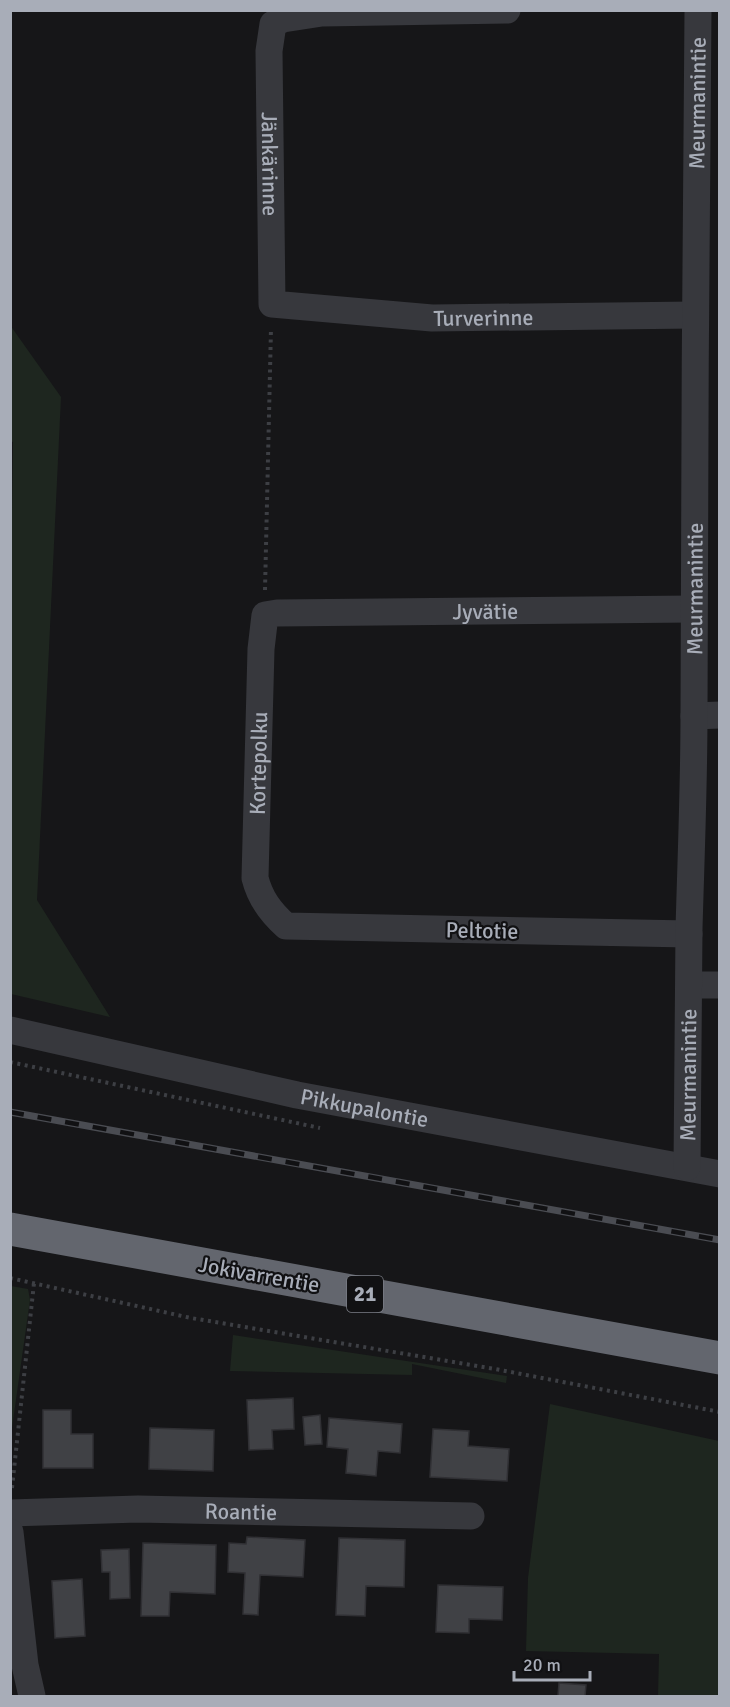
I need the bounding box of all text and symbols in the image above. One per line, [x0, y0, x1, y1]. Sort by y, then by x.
street label: Meurmanintie [683, 37, 712, 169]
street label: Jänkärinne [256, 112, 284, 216]
street label: Turverinne [433, 304, 534, 332]
street label: Meurmanintie [681, 523, 709, 655]
street label: Jyvätie [452, 598, 518, 625]
street label: Kortepolku [244, 711, 273, 815]
street label: Peltotie [445, 916, 519, 945]
street label: Meurmanintie [674, 1009, 702, 1141]
street label: Pikkupalontie [298, 1083, 431, 1133]
street label: Jokivarrentie [196, 1251, 322, 1298]
road number: 21 [347, 1276, 383, 1312]
street label: Roantie [204, 1497, 277, 1526]
scale bar [514, 1644, 590, 1682]
text: 20 m [523, 1654, 561, 1676]

